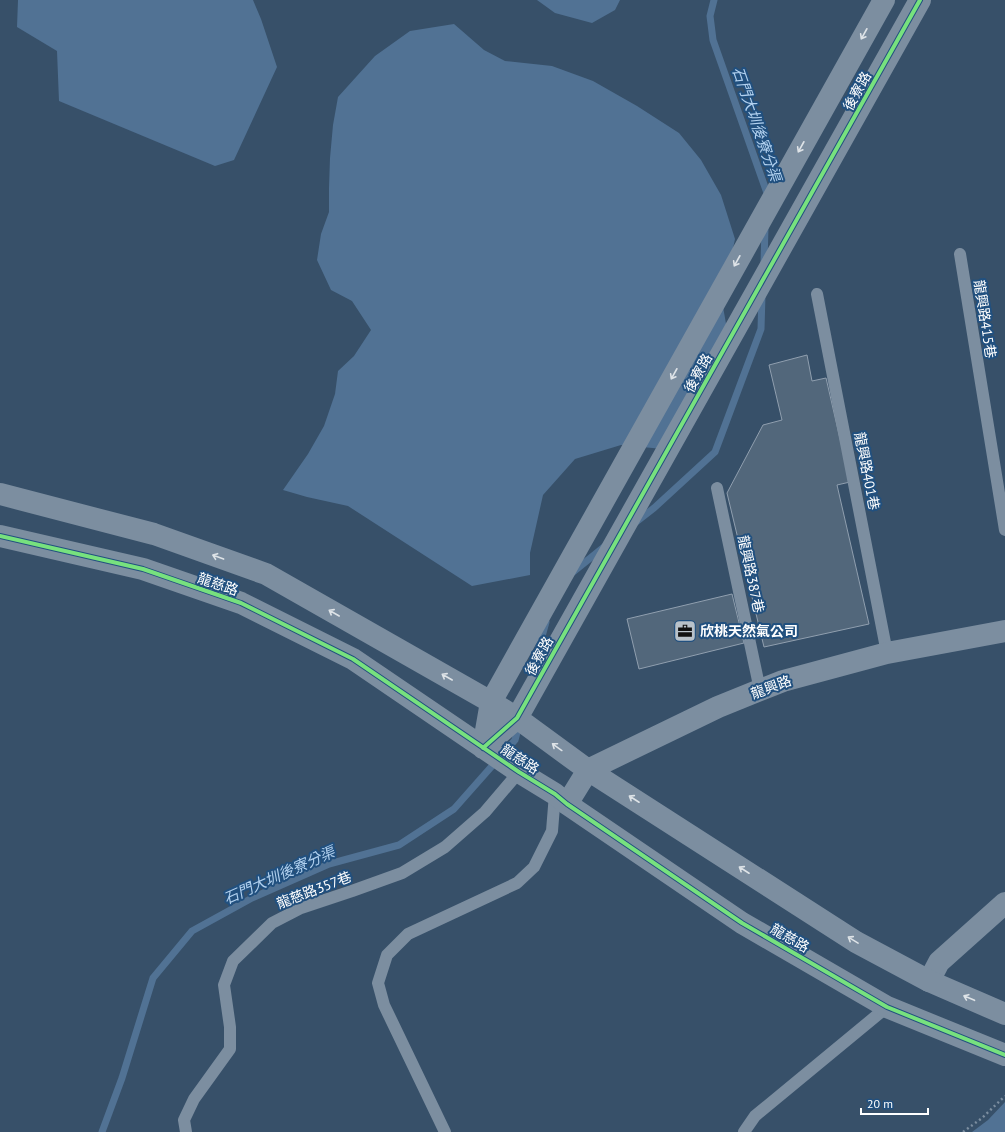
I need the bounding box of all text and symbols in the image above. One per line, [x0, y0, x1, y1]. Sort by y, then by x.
one-way arrow [860, 28, 868, 40]
water label: 石門大圳後寮分渠 [728, 64, 786, 186]
street label: 後寮路 [839, 68, 875, 114]
one-way arrow [797, 141, 804, 153]
one-way arrow [733, 255, 741, 267]
street label: 龍興路415巷 [970, 279, 1000, 359]
street label: 後寮路 [680, 350, 716, 396]
one-way arrow [670, 368, 677, 380]
street label: 龍興路401巷 [851, 431, 883, 511]
street label: 龍興路387巷 [734, 534, 768, 614]
one-way arrow [212, 552, 224, 560]
street label: 龍慈路 [195, 569, 241, 599]
one-way arrow [328, 608, 340, 616]
office icon: 欣桃天然氣公司 [672, 618, 698, 644]
place label: 欣桃天然氣公司 [700, 622, 798, 640]
street label: 後寮路 [521, 633, 557, 679]
street label: 龍興路 [748, 671, 794, 703]
one-way arrow [441, 673, 453, 681]
street label: 龍慈路 [497, 740, 543, 778]
one-way arrow [551, 743, 562, 751]
one-way arrow [628, 795, 640, 803]
water label: 石門大圳後寮分渠 [220, 841, 339, 908]
one-way arrow [738, 865, 750, 873]
street label: 龍慈路357巷 [274, 867, 354, 913]
street label: 龍慈路 [767, 920, 813, 956]
one-way arrow [848, 936, 859, 944]
one-way arrow [964, 994, 976, 1002]
scale bar [861, 1090, 928, 1116]
text: 20 m [867, 1096, 893, 1111]

